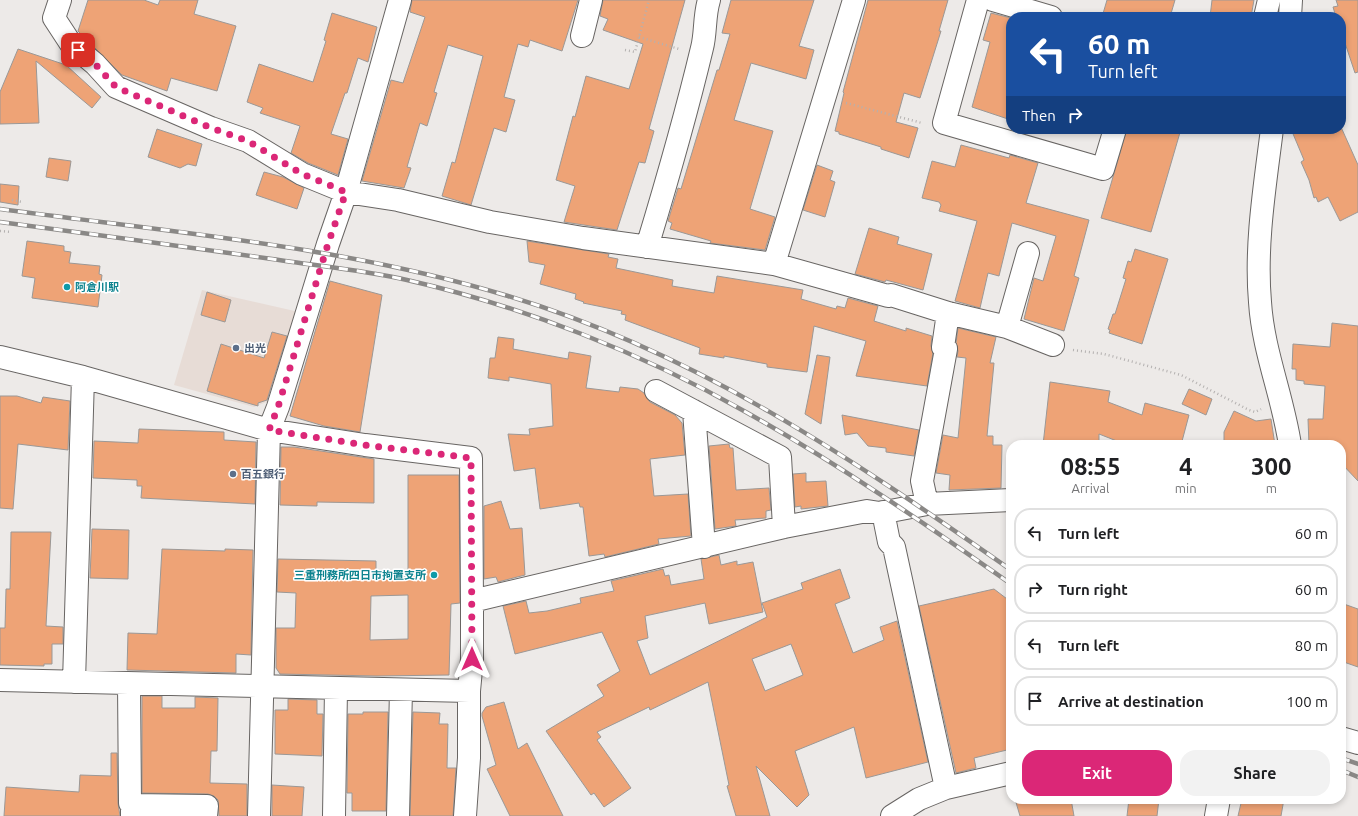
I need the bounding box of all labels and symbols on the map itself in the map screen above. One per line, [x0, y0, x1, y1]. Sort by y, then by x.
pin [61, 33, 95, 67]
place label: 阿倉川駅 [75, 281, 119, 293]
marker: 阿倉川駅 [62, 282, 72, 292]
place label: 出光 [244, 342, 266, 354]
marker: 出光 [231, 343, 241, 353]
place label: 百五銀行 [241, 468, 285, 480]
marker: 百五銀行 [228, 469, 238, 479]
place label: 三重刑務所四日市拘置支所 [294, 569, 426, 581]
marker: 三重刑務所四日市拘置支所 [429, 570, 439, 580]
position arrow [451, 638, 493, 680]

